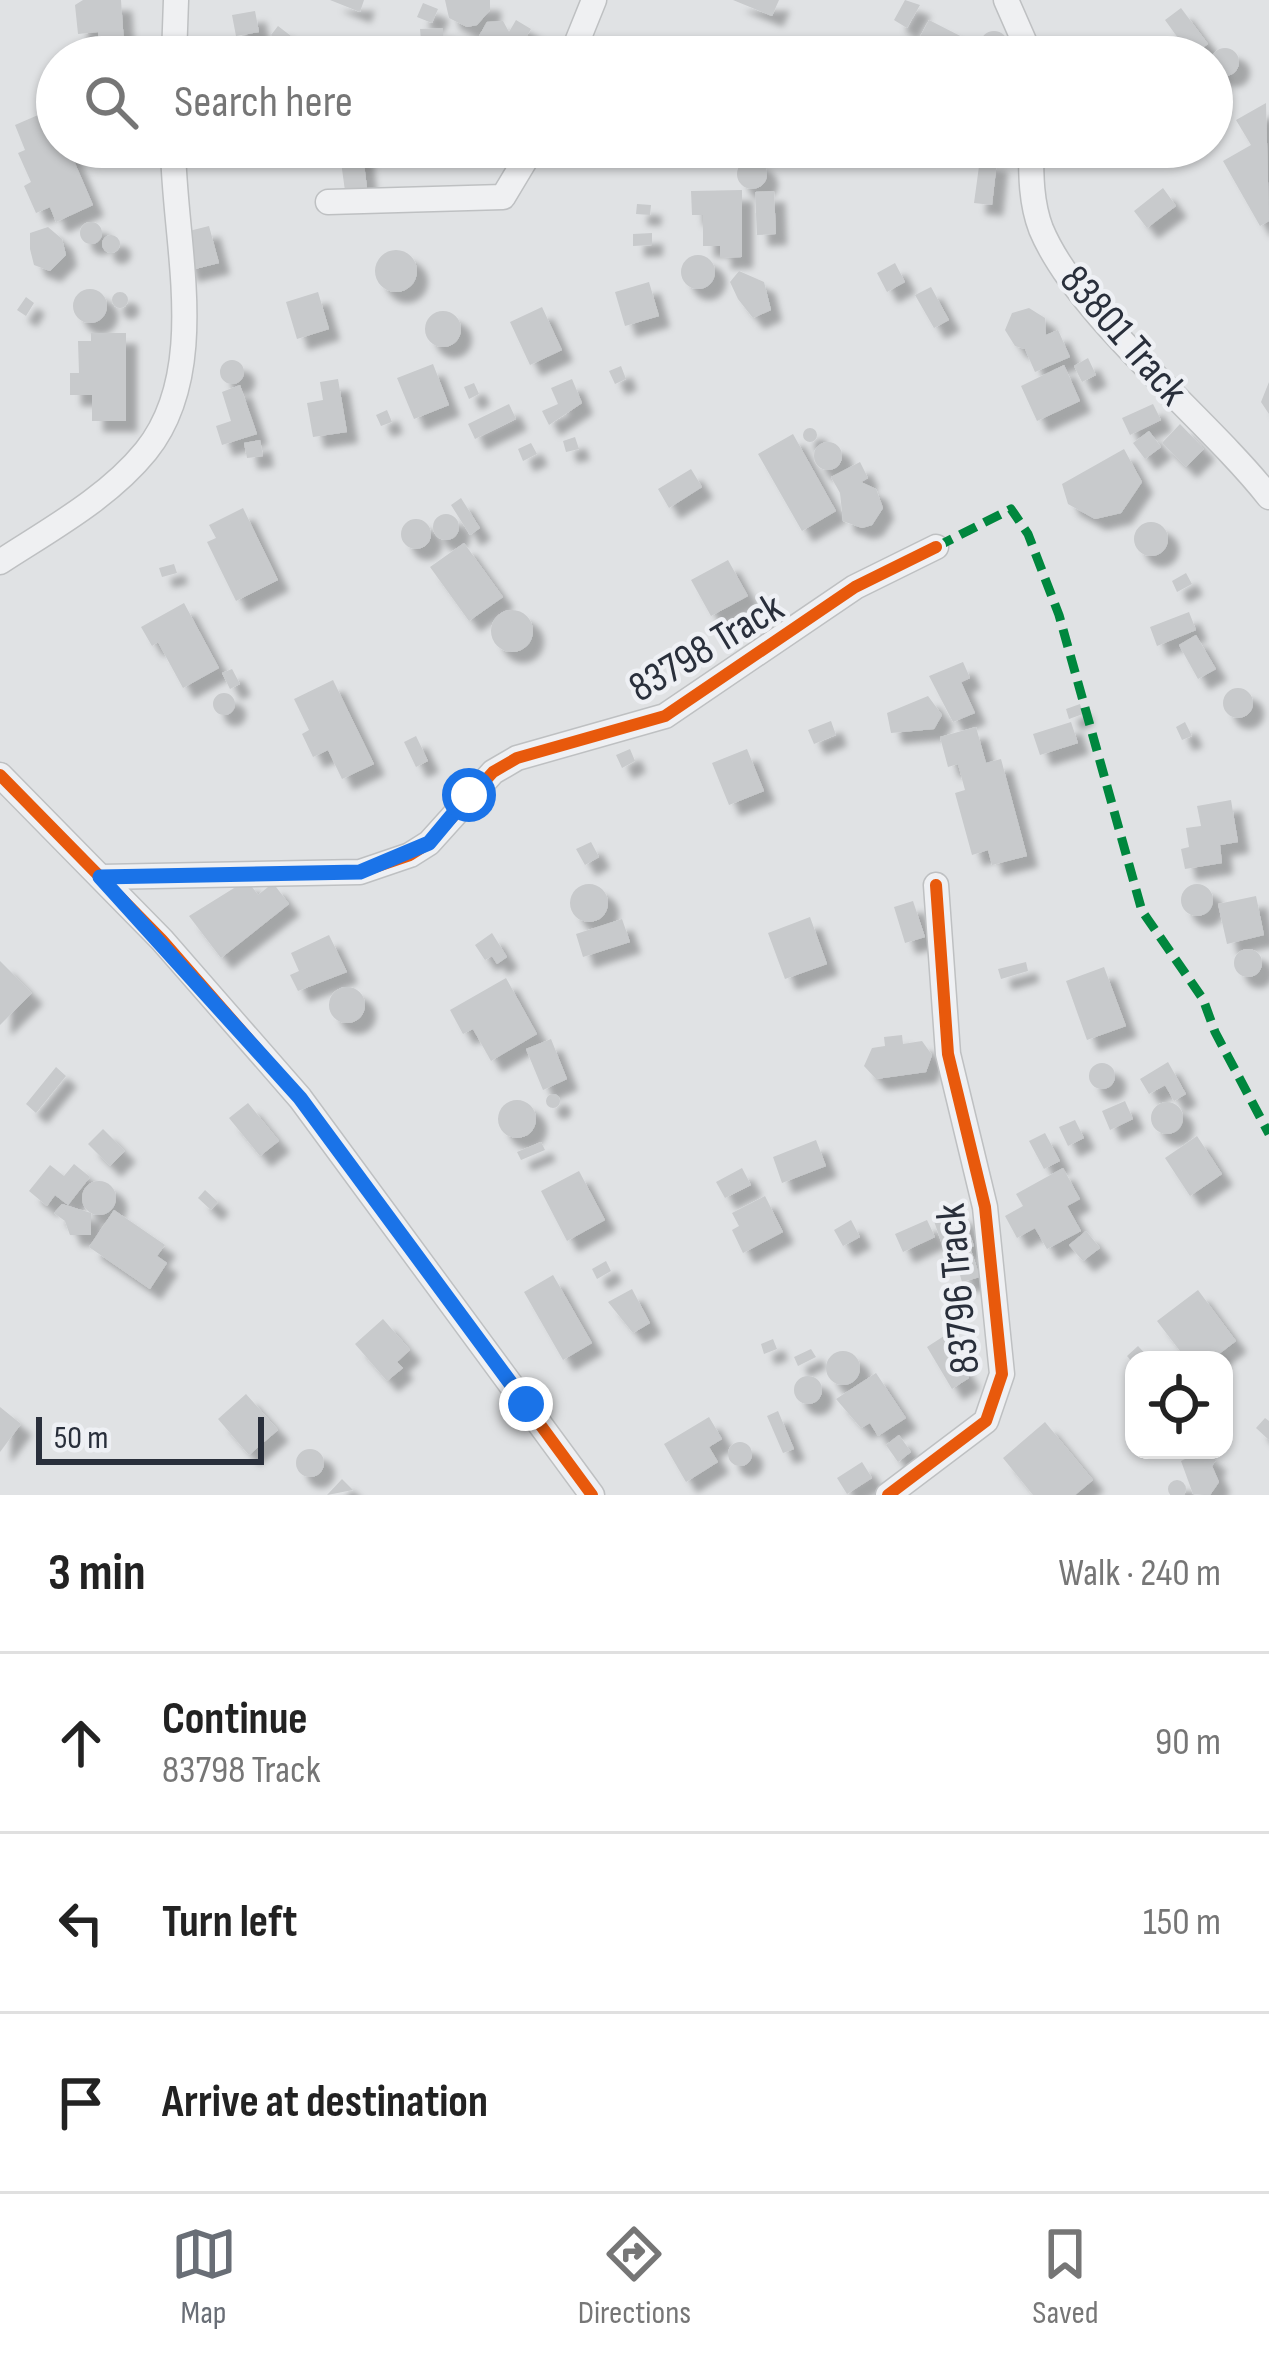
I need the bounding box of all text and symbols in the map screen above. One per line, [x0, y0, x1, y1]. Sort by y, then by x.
search box [36, 36, 1233, 168]
icon: search [78, 69, 144, 135]
text: Search here [174, 75, 353, 130]
street label: 83801 Track [1048, 255, 1198, 416]
street label: 83798 Track [620, 582, 793, 714]
route start [442, 768, 496, 822]
street label: 83796 Track [926, 1201, 991, 1376]
map controls [1125, 1351, 1233, 1459]
button: locate [1125, 1351, 1233, 1459]
route end [499, 1377, 553, 1431]
scale bar [36, 1411, 264, 1464]
text: 50 m [54, 1418, 108, 1458]
text: 3 min [48, 1543, 146, 1604]
text: Walk · 240 m [1059, 1550, 1221, 1597]
text: Continue [162, 1692, 308, 1747]
icon: ahead [48, 1710, 114, 1776]
text: 90 m [1155, 1719, 1221, 1766]
text: 83798 Track [162, 1747, 321, 1794]
icon: left [48, 1890, 114, 1956]
text: Turn left [162, 1895, 297, 1950]
text: 150 m [1143, 1899, 1221, 1946]
icon: arrive [48, 2070, 114, 2136]
text: Arrive at destination [162, 2075, 488, 2130]
tab: Map [171, 2221, 237, 2333]
tab: Directions [578, 2221, 691, 2333]
tab: Saved [1032, 2221, 1098, 2333]

